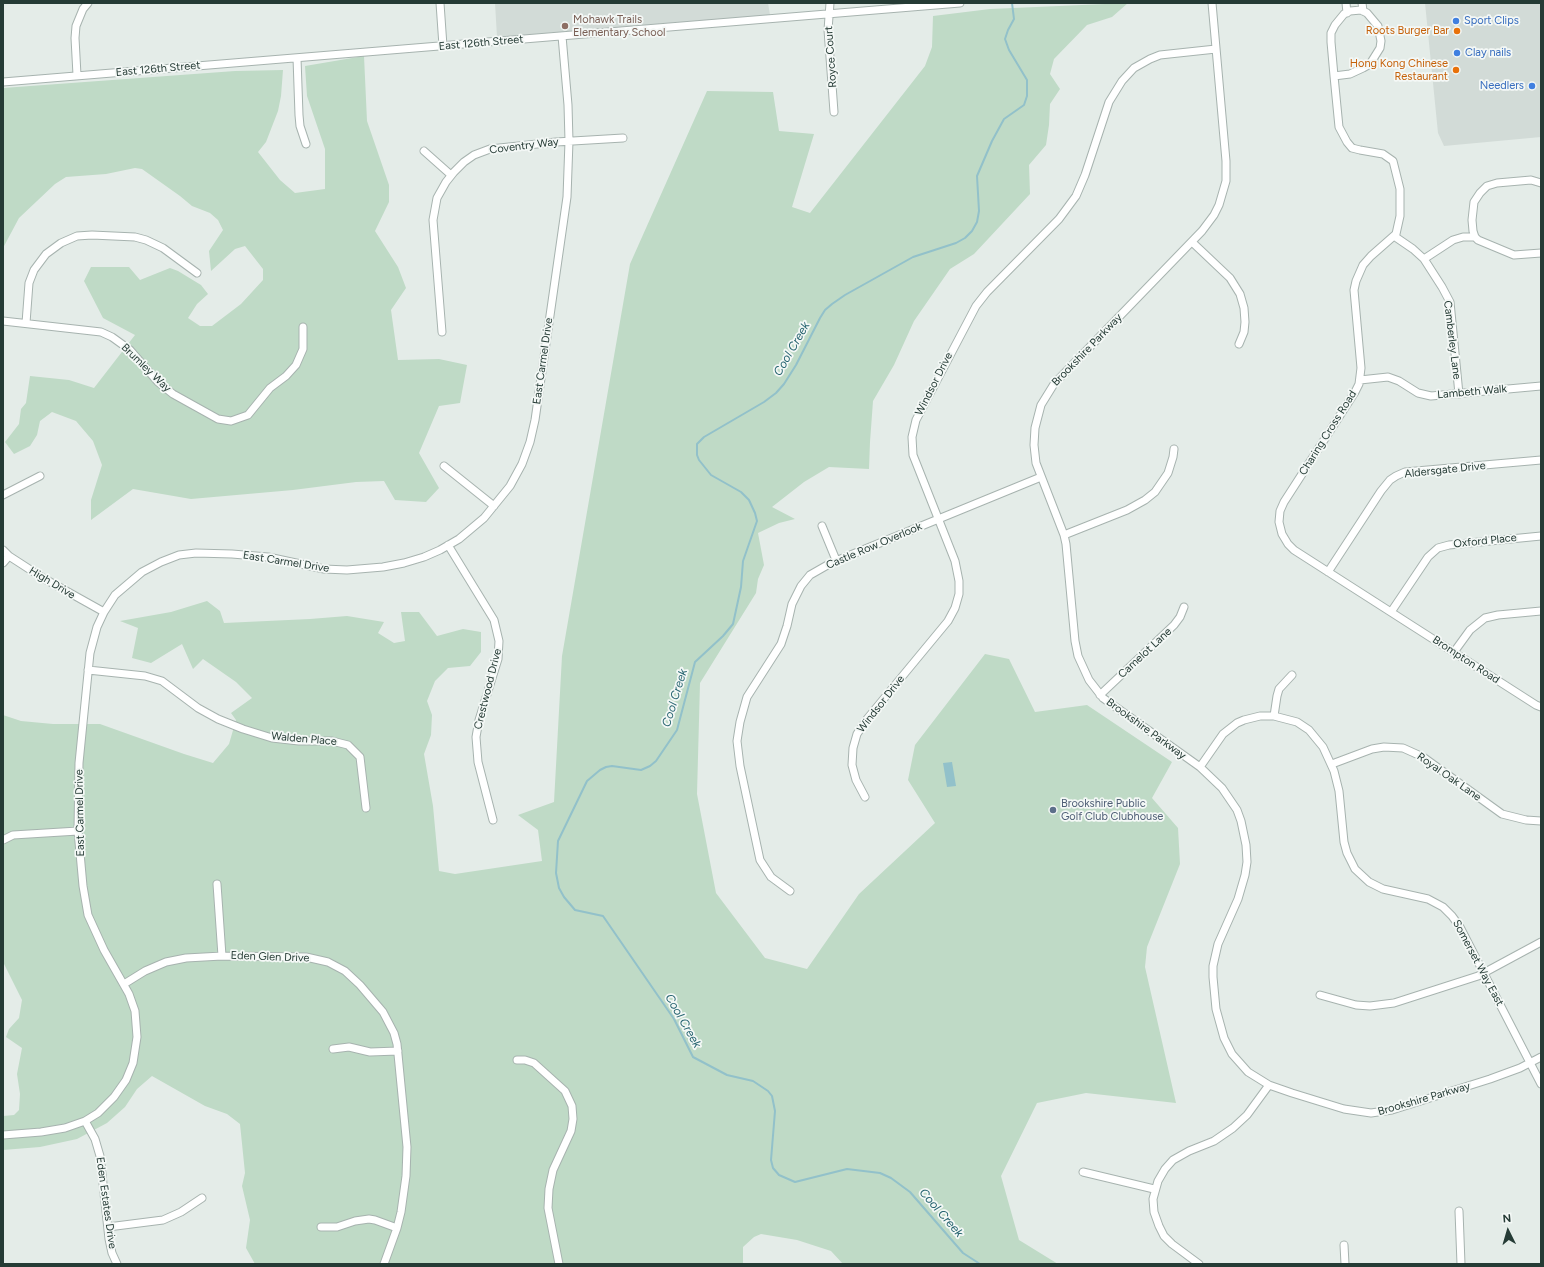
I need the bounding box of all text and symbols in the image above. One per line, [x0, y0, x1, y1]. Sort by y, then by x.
place label: Mohawk Trails Elementary School [573, 13, 665, 39]
place label: Sport Clips [1464, 14, 1519, 28]
marker: Sport Clips [1451, 16, 1461, 26]
marker: Mohawk Trails Elementary School [560, 21, 570, 31]
place label: Roots Burger Bar [1366, 24, 1449, 38]
street label: Royce Court [822, 26, 840, 88]
marker: Roots Burger Bar [1452, 26, 1462, 36]
street label: East 126th Street [438, 33, 524, 53]
place label: Clay nails [1465, 46, 1511, 60]
marker: Clay nails [1452, 48, 1462, 58]
place label: Hong Kong Chinese Restaurant [1350, 57, 1448, 83]
street label: East 126th Street [115, 59, 201, 79]
marker: Hong Kong Chinese Restaurant [1451, 65, 1461, 75]
place label: Needlers [1480, 79, 1524, 93]
marker: Needlers [1527, 81, 1537, 91]
street label: Coventry Way [489, 135, 559, 157]
street label: Camberley Lane [1441, 300, 1463, 380]
street label: Brookshire Parkway [1049, 311, 1125, 389]
street label: East Carmel Drive [530, 317, 556, 405]
water label: Cool Creek [771, 319, 813, 379]
street label: Brumley Way [118, 341, 174, 395]
street label: Windsor Drive [912, 350, 956, 418]
street label: Lambeth Walk [1437, 382, 1507, 402]
street label: Charing Cross Road [1297, 388, 1359, 478]
street label: Aldersgate Drive [1404, 459, 1486, 481]
street label: Castle Row Overlook [824, 520, 924, 572]
street label: Oxford Place [1453, 531, 1517, 551]
street label: East Carmel Drive [242, 549, 330, 575]
street label: High Drive [27, 564, 77, 602]
street label: Camelot Lane [1116, 625, 1174, 681]
street label: Brompton Road [1430, 633, 1502, 687]
street label: Crestwood Drive [472, 647, 504, 731]
water label: Cool Creek [659, 667, 691, 729]
street label: Windsor Drive [855, 673, 907, 735]
street label: Brookshire Parkway [1103, 696, 1189, 762]
street label: Walden Place [271, 730, 337, 748]
street label: Royal Oak Lane [1414, 750, 1484, 804]
street label: East Carmel Drive [73, 769, 87, 857]
place label: Brookshire Public Golf Club Clubhouse [1061, 797, 1163, 823]
marker: Brookshire Public Golf Club Clubhouse [1048, 805, 1058, 815]
street label: Somerset Way East [1450, 918, 1506, 1008]
street label: Eden Glen Drive [230, 949, 310, 965]
water label: Cool Creek [662, 991, 704, 1051]
street label: Brookshire Parkway [1376, 1079, 1472, 1119]
street label: Eden Estates Drive [93, 1156, 119, 1250]
water label: Cool Creek [916, 1186, 966, 1240]
north arrow [1488, 1211, 1528, 1251]
text: N [1502, 1212, 1512, 1225]

